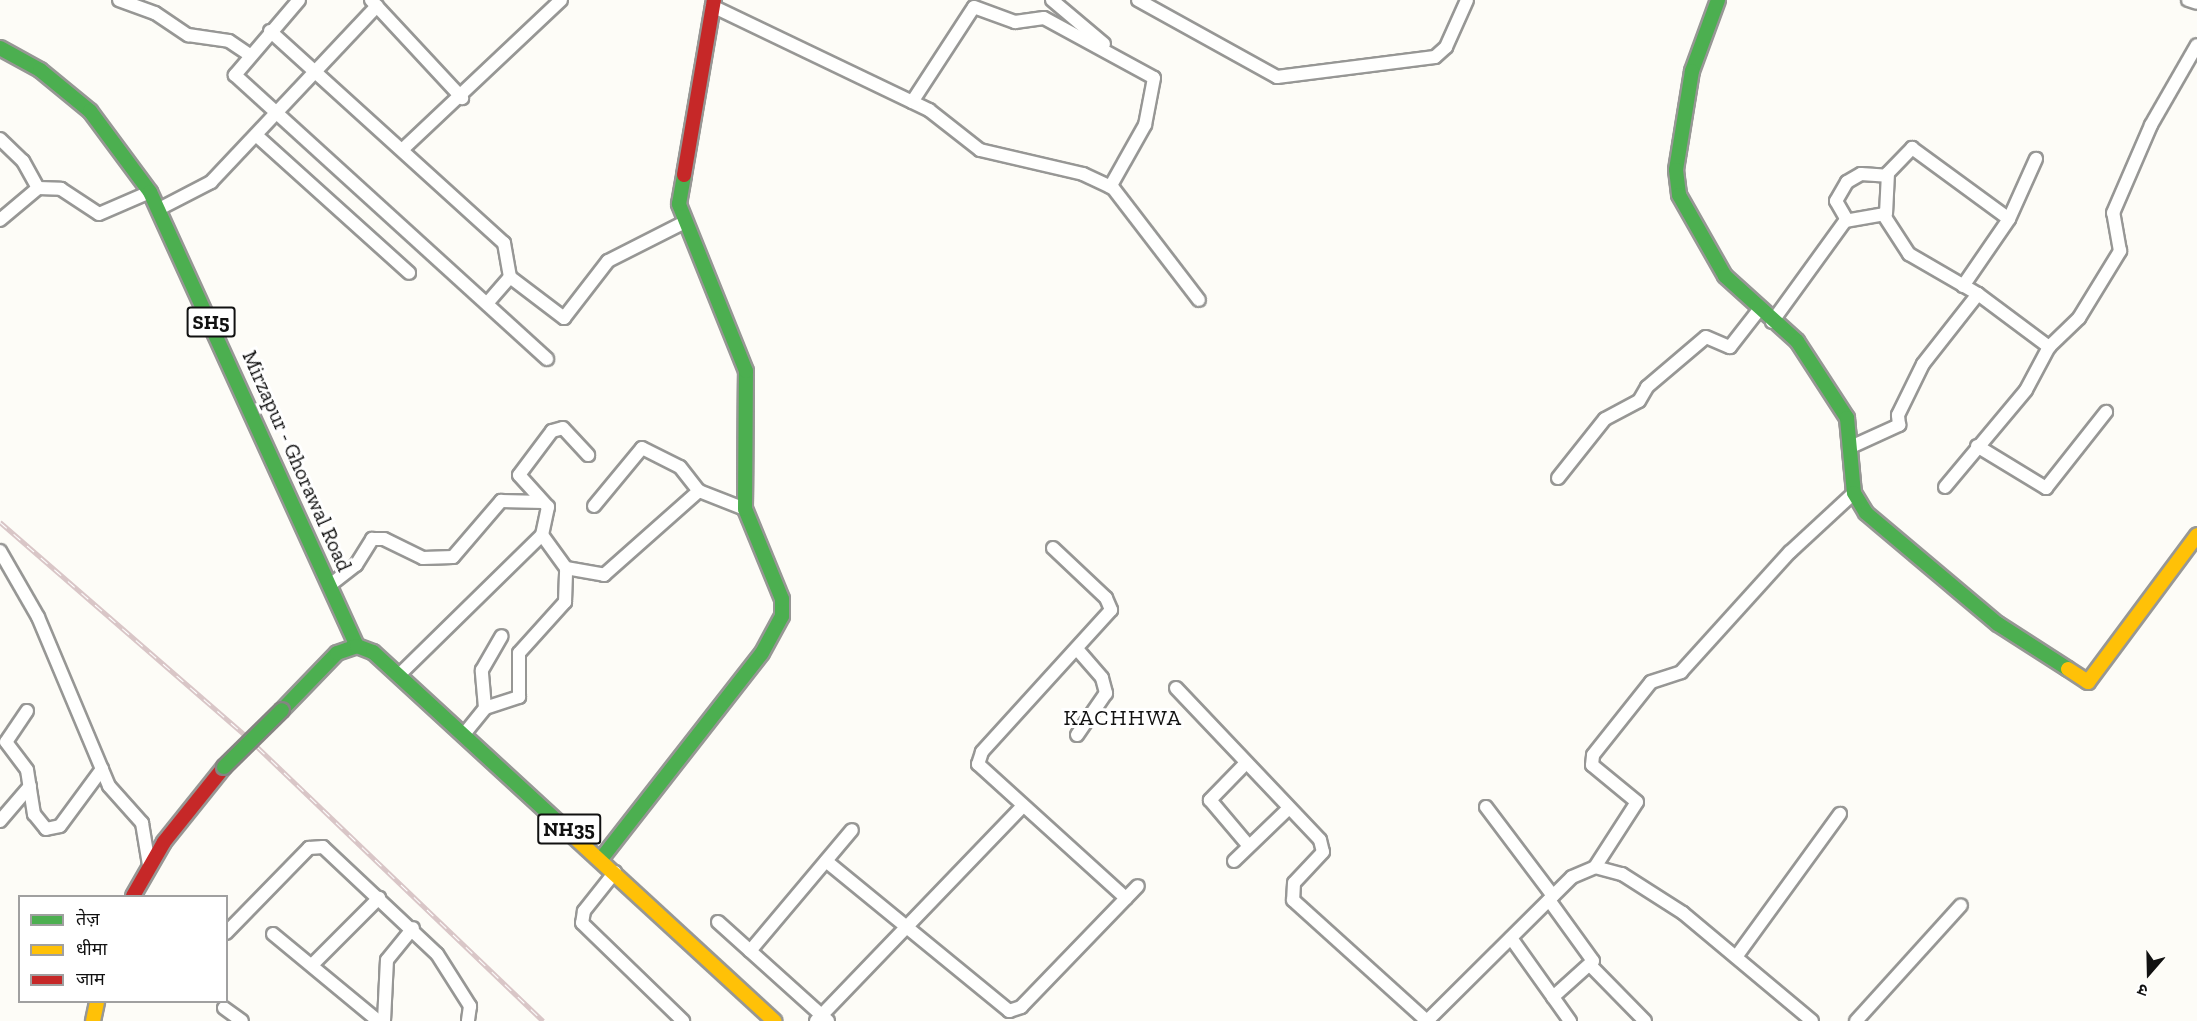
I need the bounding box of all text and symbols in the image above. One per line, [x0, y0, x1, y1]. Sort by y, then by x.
road number: SH5 [186, 305, 236, 339]
street label: Mirzapur - Ghorawal Road [237, 347, 357, 575]
district label: KACHHWA [1063, 705, 1183, 731]
road number: NH35 [536, 812, 602, 846]
legend [18, 895, 228, 1003]
text: तेज़ [76, 908, 100, 930]
text: धीमा [76, 938, 107, 960]
north arrow [2119, 943, 2179, 1003]
text: जाम [76, 968, 105, 990]
text: उ [2135, 980, 2150, 1001]

